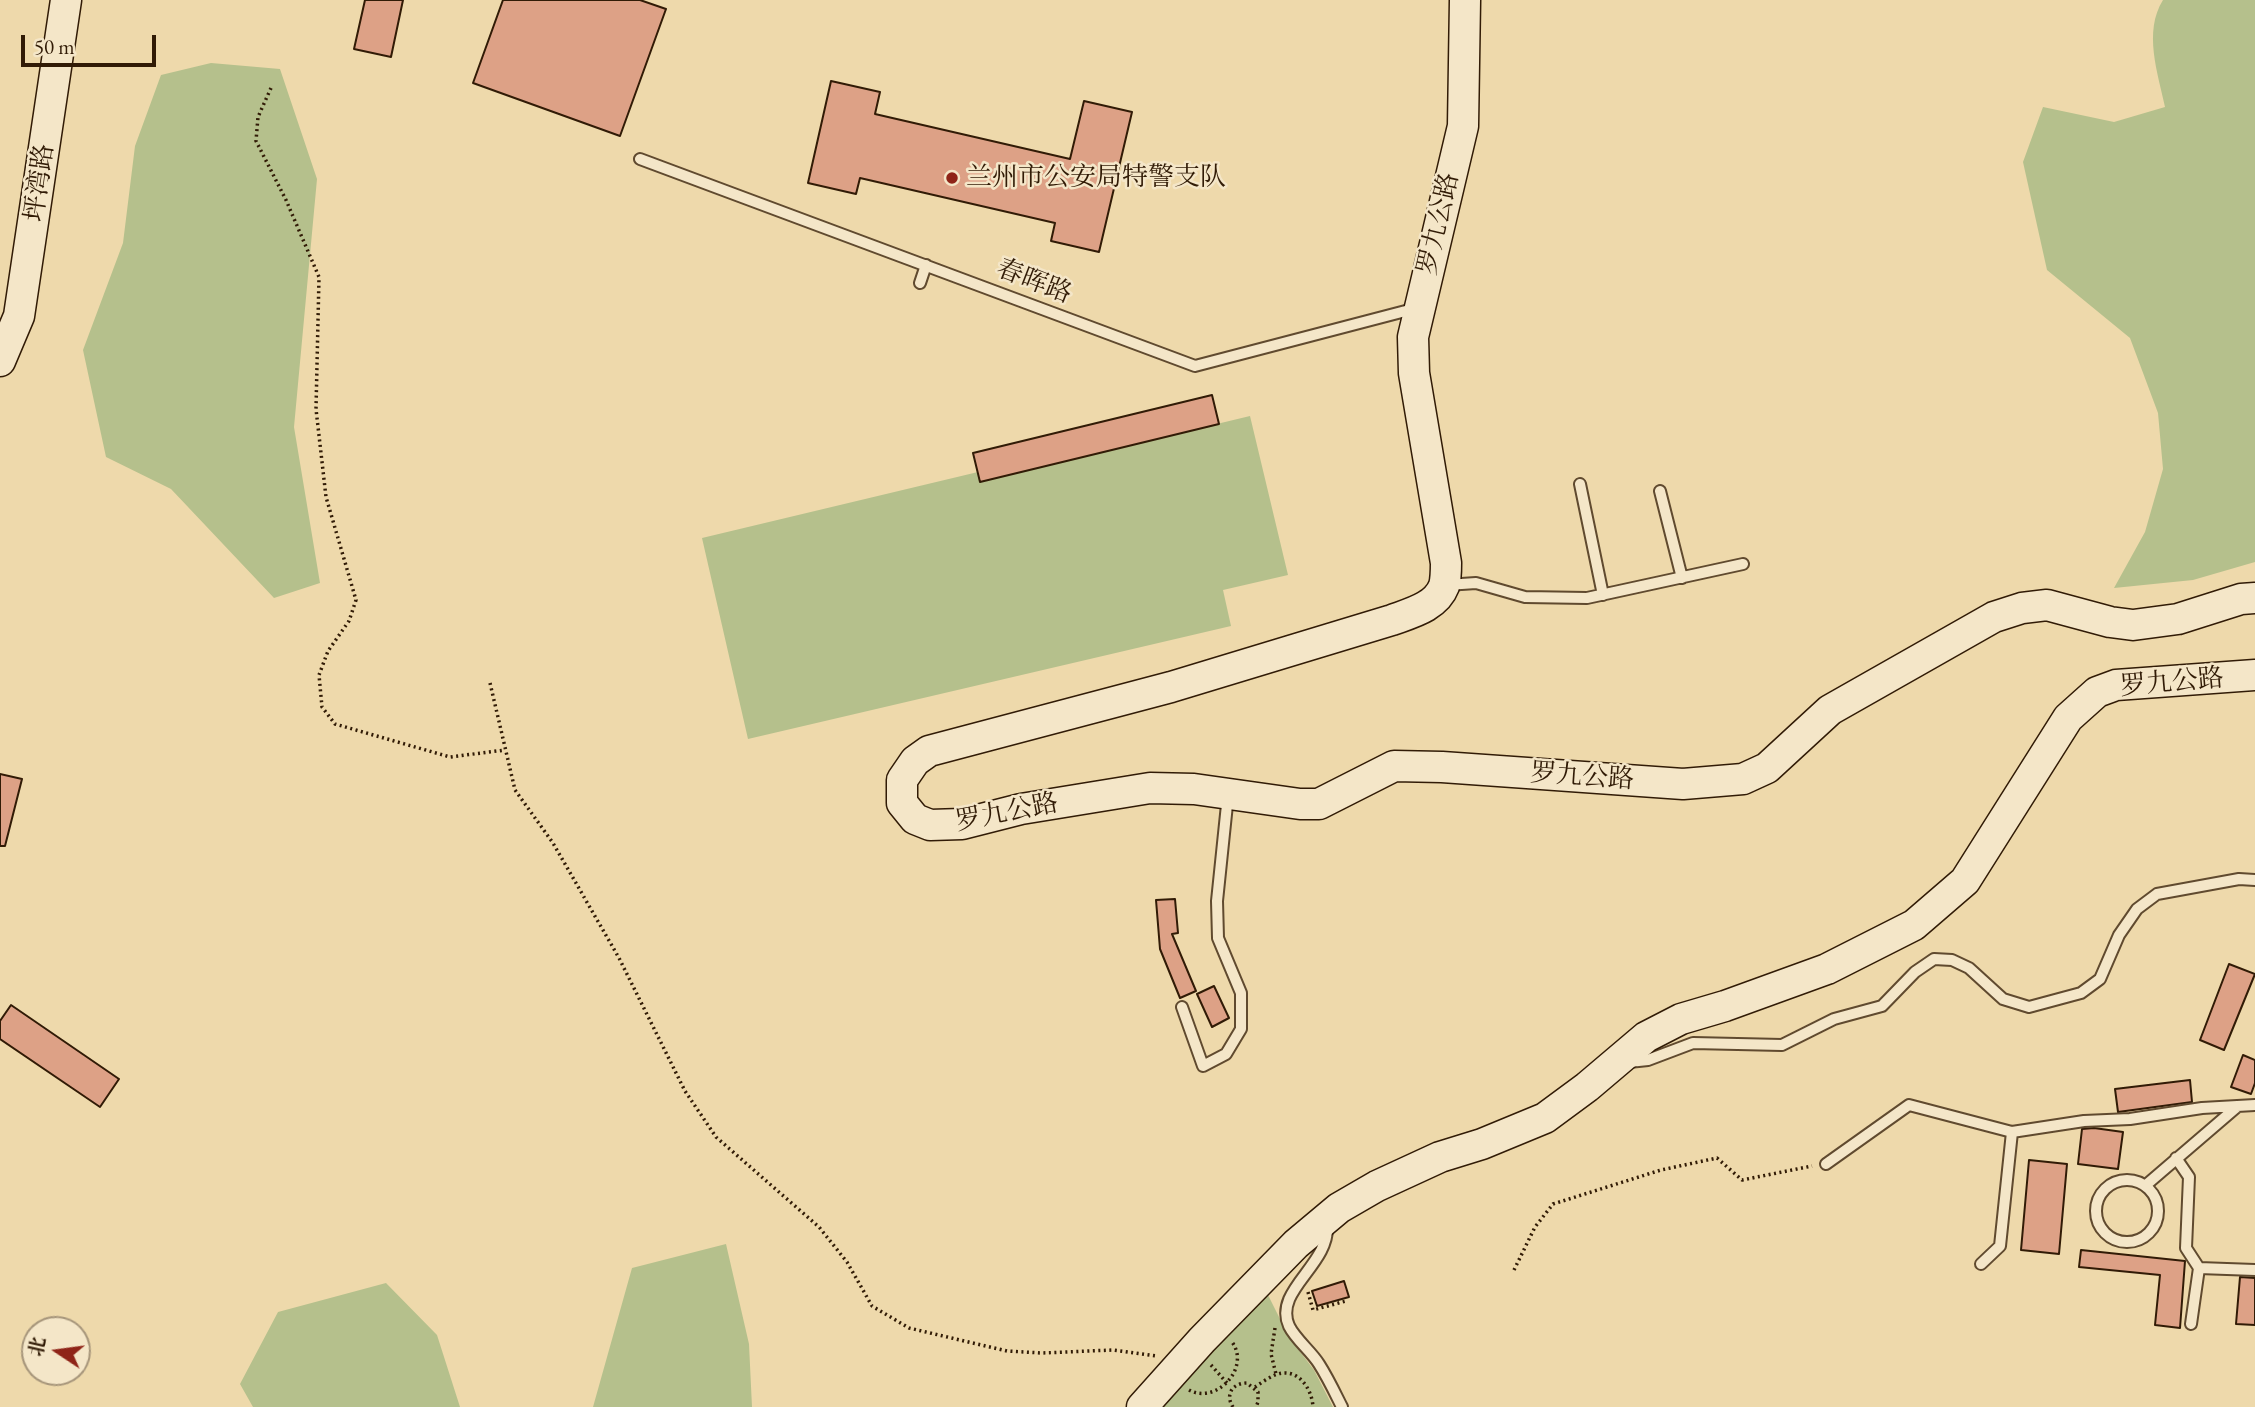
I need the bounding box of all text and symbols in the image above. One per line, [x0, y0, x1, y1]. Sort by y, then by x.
scale bar [24, 21, 159, 65]
text: 50 m [34, 33, 75, 60]
street label: 坪湾路 [19, 142, 61, 224]
place label: 兰州市公安局特警支队 [966, 162, 1226, 194]
marker: 兰州市公安局特警支队 [944, 170, 960, 186]
street label: 罗九公路 [1412, 170, 1466, 278]
street label: 春晖路 [992, 253, 1076, 311]
street label: 罗九公路 [2119, 663, 2225, 703]
street label: 罗九公路 [1529, 758, 1635, 796]
street label: 罗九公路 [953, 788, 1061, 838]
north arrow [21, 1316, 91, 1386]
text: 北 [23, 1335, 51, 1359]

